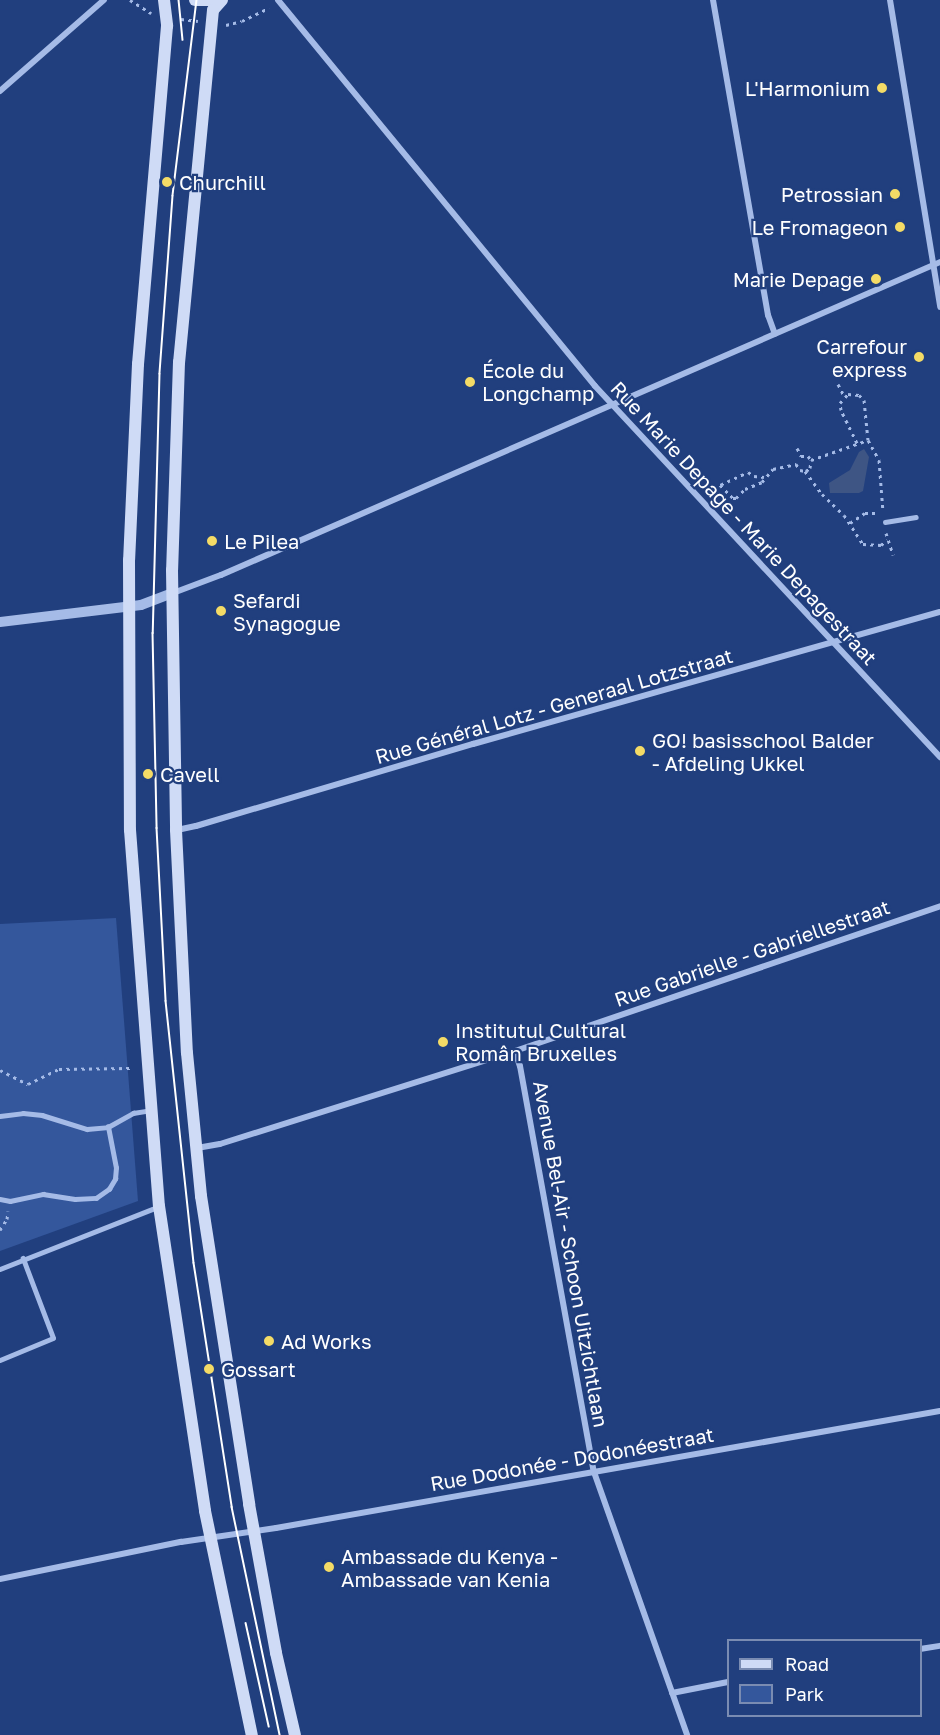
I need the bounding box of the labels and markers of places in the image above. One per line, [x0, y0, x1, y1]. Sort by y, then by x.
place label: L'Harmonium [745, 76, 870, 100]
marker: L'Harmonium [875, 81, 889, 95]
place label: Churchill [179, 170, 266, 194]
marker: Churchill [160, 175, 174, 189]
place label: Petrossian [781, 182, 883, 206]
marker: Petrossian [888, 187, 902, 201]
place label: Le Fromageon [752, 215, 888, 239]
marker: Le Fromageon [893, 220, 907, 234]
place label: Marie Depage [733, 267, 864, 291]
marker: Marie Depage [869, 272, 883, 286]
place label: Carrefour express [816, 334, 907, 381]
marker: Carrefour express [912, 350, 926, 364]
place label: École du Longchamp [482, 358, 594, 405]
marker: École du Longchamp [463, 375, 477, 389]
place label: Le Pilea [224, 529, 299, 553]
marker: Le Pilea [205, 534, 219, 548]
place label: Sefardi Synagogue [233, 588, 341, 635]
marker: Sefardi Synagogue [214, 604, 228, 618]
place label: GO! basisschool Balder - Afdeling Ukkel [652, 728, 874, 775]
marker: GO! basisschool Balder - Afdeling Ukkel [633, 744, 647, 758]
place label: Cavell [160, 762, 220, 786]
marker: Cavell [141, 767, 155, 781]
place label: Institutul Cultural Român Bruxelles [455, 1018, 626, 1065]
marker: Institutul Cultural Român Bruxelles [436, 1035, 450, 1049]
place label: Ad Works [281, 1329, 372, 1353]
marker: Ad Works [262, 1334, 276, 1348]
place label: Gossart [221, 1357, 296, 1381]
marker: Gossart [202, 1362, 216, 1376]
place label: Ambassade du Kenya - Ambassade van Kenia [341, 1544, 558, 1591]
marker: Ambassade du Kenya - Ambassade van Kenia [322, 1560, 336, 1574]

